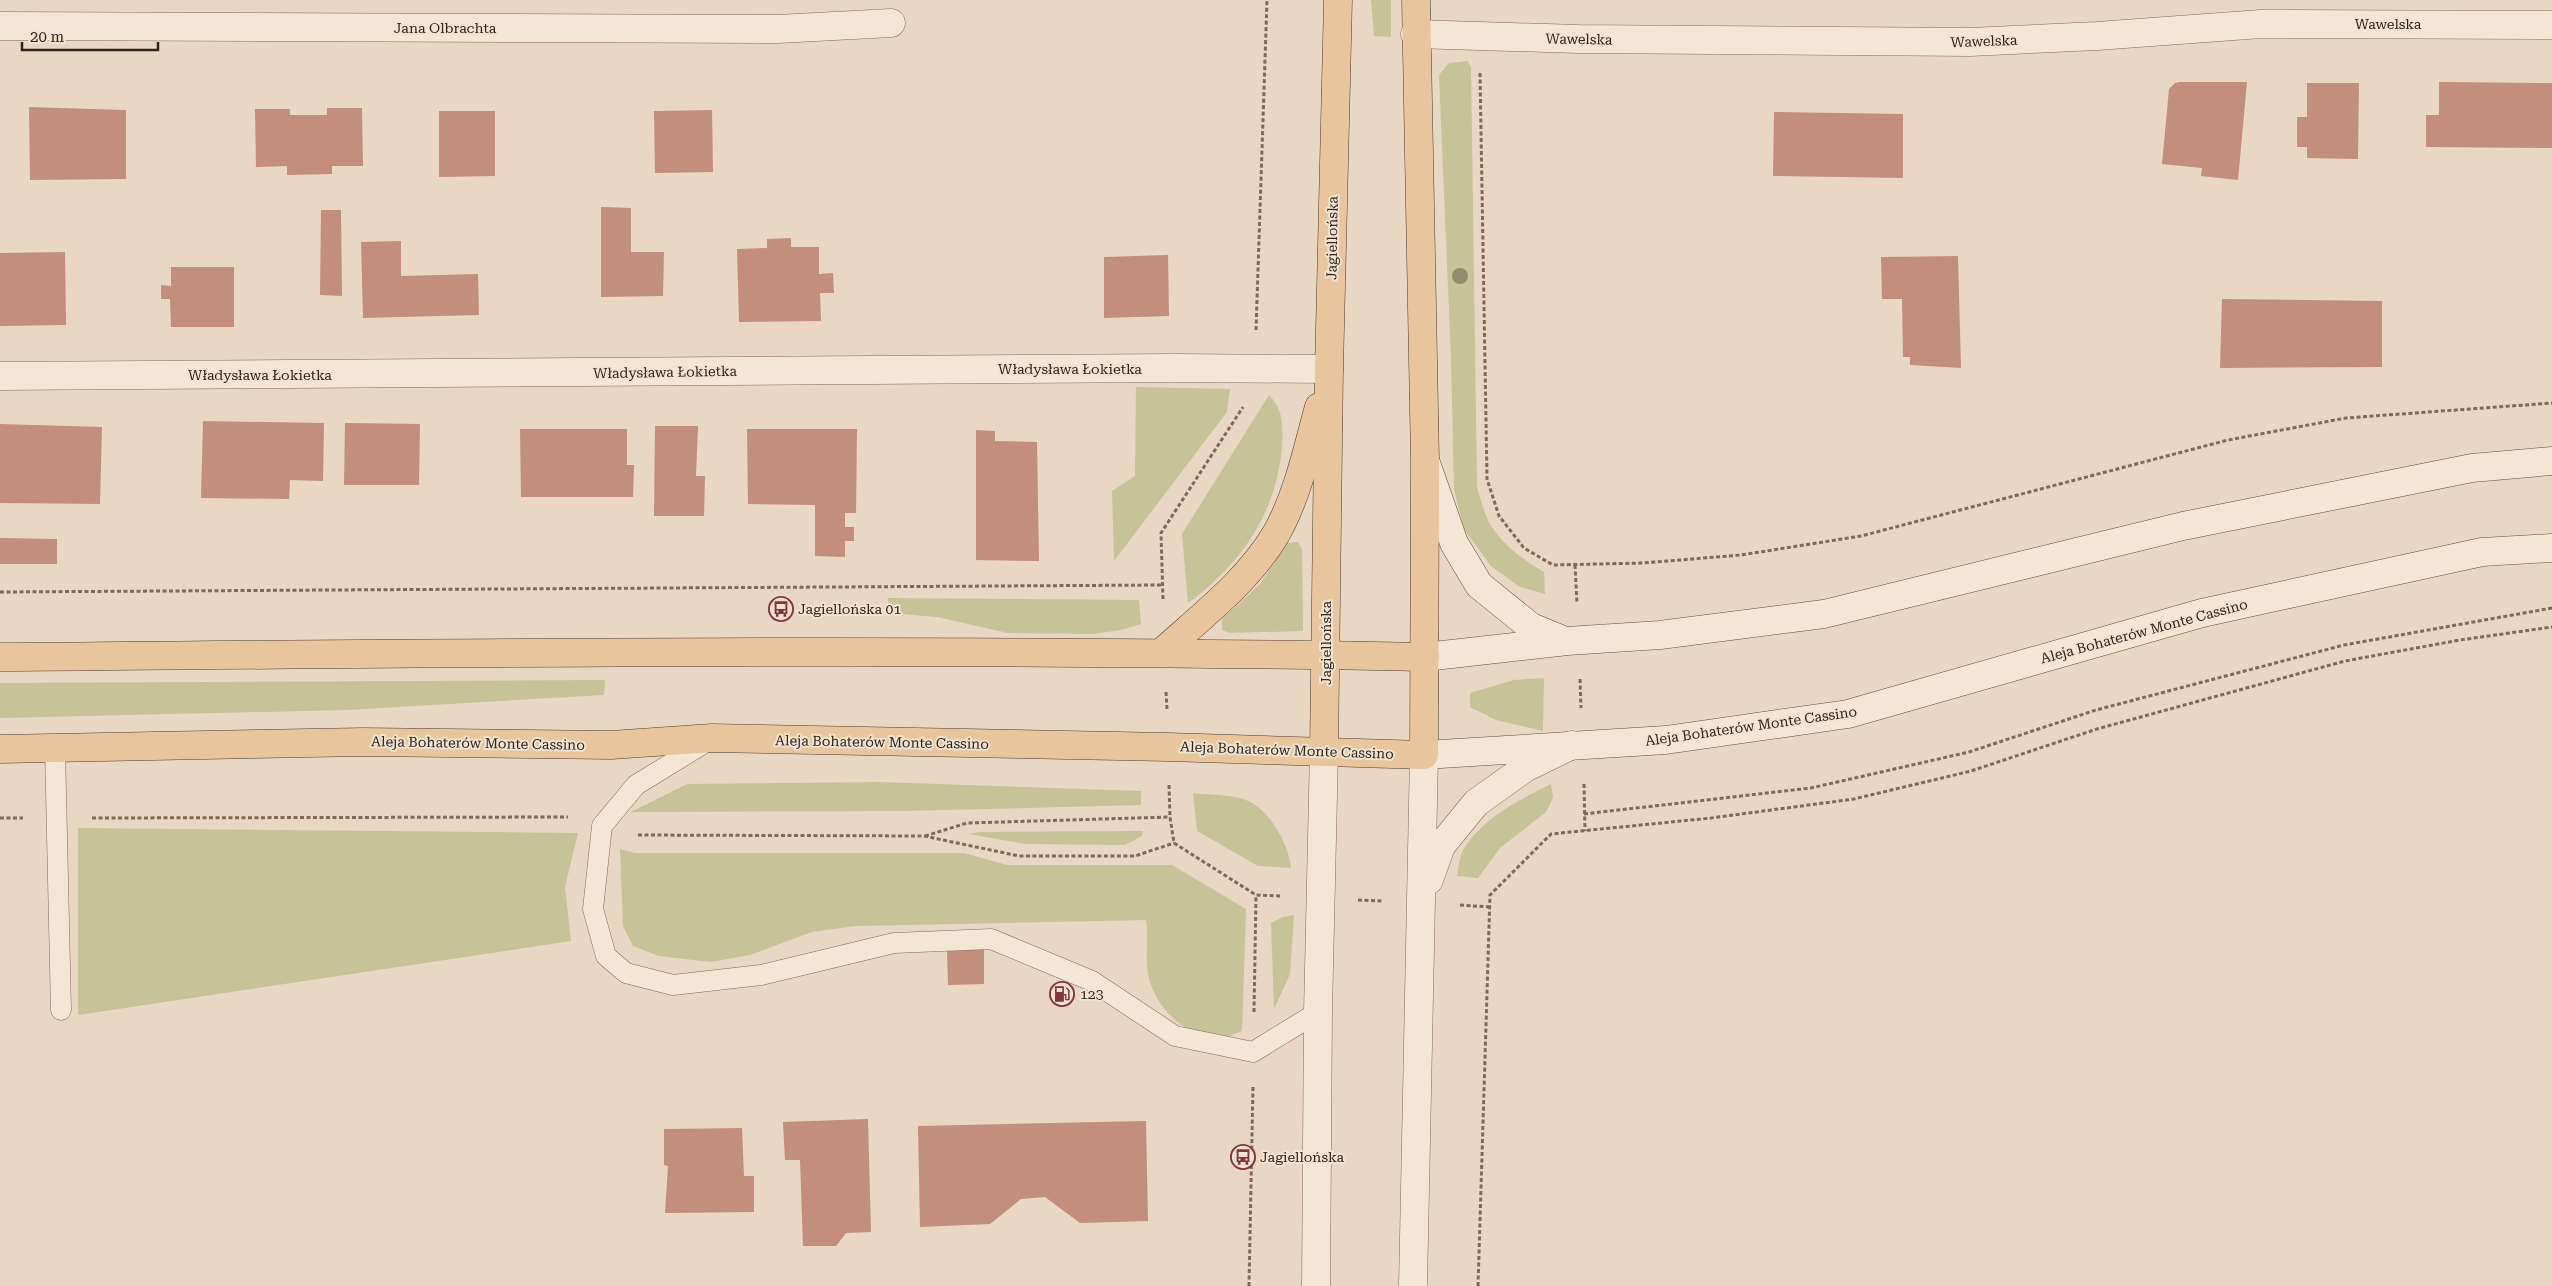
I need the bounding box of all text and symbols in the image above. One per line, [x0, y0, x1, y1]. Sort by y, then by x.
street label: Wawelska [2355, 16, 2422, 32]
scale bar [22, 20, 159, 52]
street label: Jana Olbrachta [394, 20, 497, 36]
text: 20 m [30, 28, 65, 46]
street label: Wawelska [1545, 30, 1613, 48]
street label: Wawelska [1950, 32, 2018, 50]
street label: Jagiellońska [1323, 195, 1341, 280]
street label: Władysława Łokietka [998, 361, 1142, 377]
street label: Władysława Łokietka [593, 363, 737, 381]
street label: Władysława Łokietka [188, 367, 332, 383]
bus stop icon: Jagiellońska 01 [768, 596, 794, 622]
street label: Aleja Bohaterów Monte Cassino [2039, 596, 2249, 666]
place label: Jagiellońska 01 [798, 601, 901, 617]
street label: Jagiellońska [1318, 601, 1334, 685]
street label: Aleja Bohaterów Monte Cassino [1644, 703, 1858, 749]
street label: Aleja Bohaterów Monte Cassino [775, 732, 989, 752]
street label: Aleja Bohaterów Monte Cassino [371, 733, 585, 753]
street label: Aleja Bohaterów Monte Cassino [1180, 738, 1394, 762]
fuel station icon: 123 [1049, 981, 1075, 1007]
place label: 123 [1080, 986, 1104, 1002]
bus stop icon: Jagiellońska [1230, 1144, 1256, 1170]
place label: Jagiellońska [1260, 1149, 1344, 1165]

